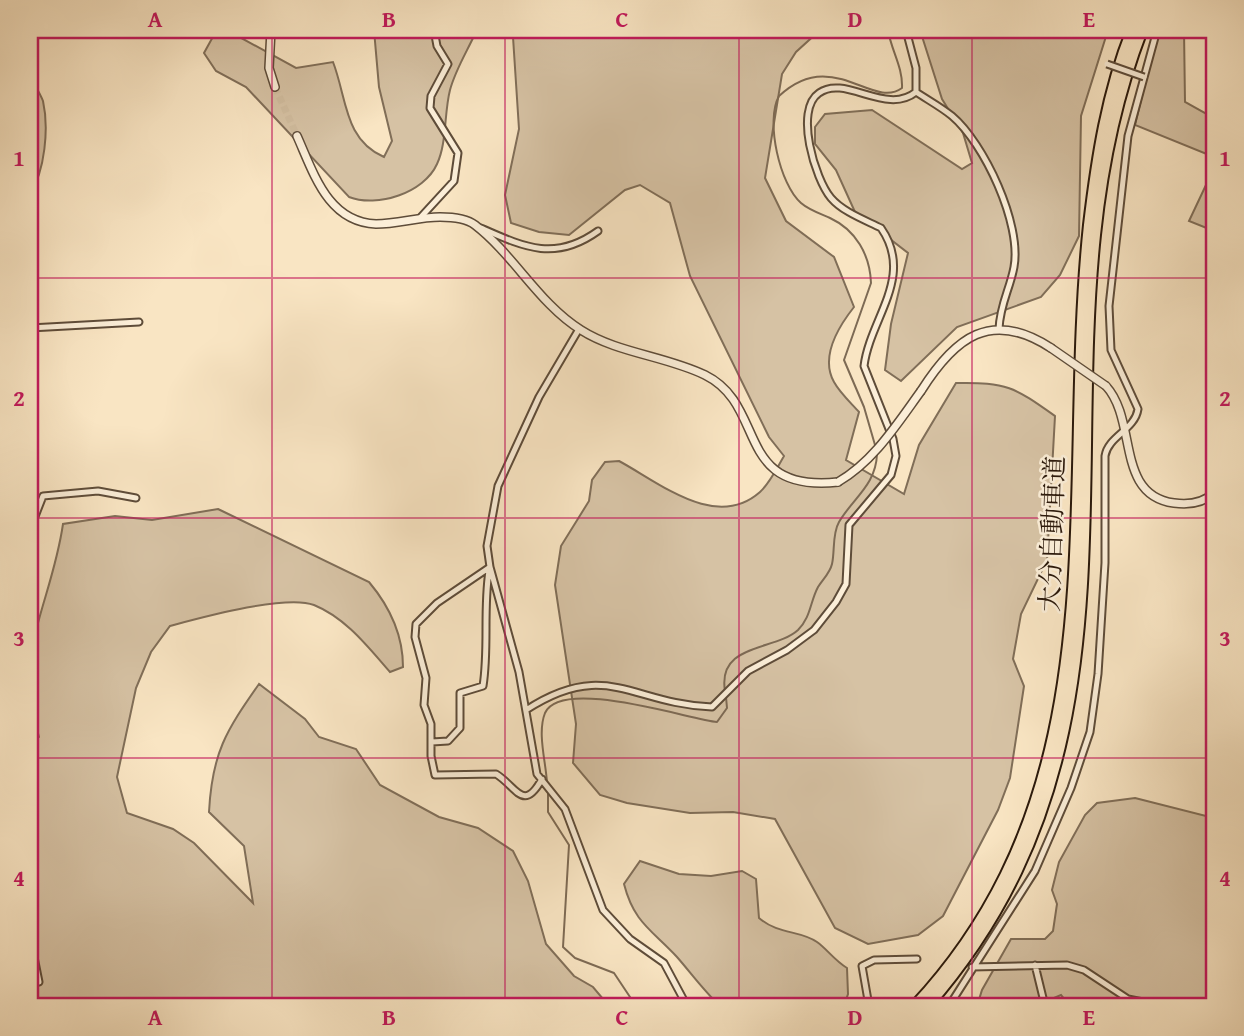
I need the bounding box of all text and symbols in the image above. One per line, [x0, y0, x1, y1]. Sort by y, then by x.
text: A [148, 2, 163, 35]
text: B [382, 2, 396, 35]
text: C [615, 2, 629, 35]
text: D [848, 2, 863, 35]
text: E [1083, 2, 1095, 35]
text: 1 [13, 141, 25, 174]
text: 1 [1219, 141, 1231, 174]
text: 2 [13, 381, 25, 414]
text: 2 [1219, 381, 1231, 414]
street label: 大分自動車道 [1029, 455, 1074, 613]
text: 3 [13, 621, 25, 654]
text: 3 [1219, 621, 1231, 654]
text: 4 [13, 861, 25, 894]
text: 4 [1219, 861, 1231, 894]
text: A [148, 1000, 163, 1033]
text: B [382, 1000, 396, 1033]
text: C [615, 1000, 629, 1033]
text: D [848, 1000, 863, 1033]
text: E [1083, 1000, 1095, 1033]

